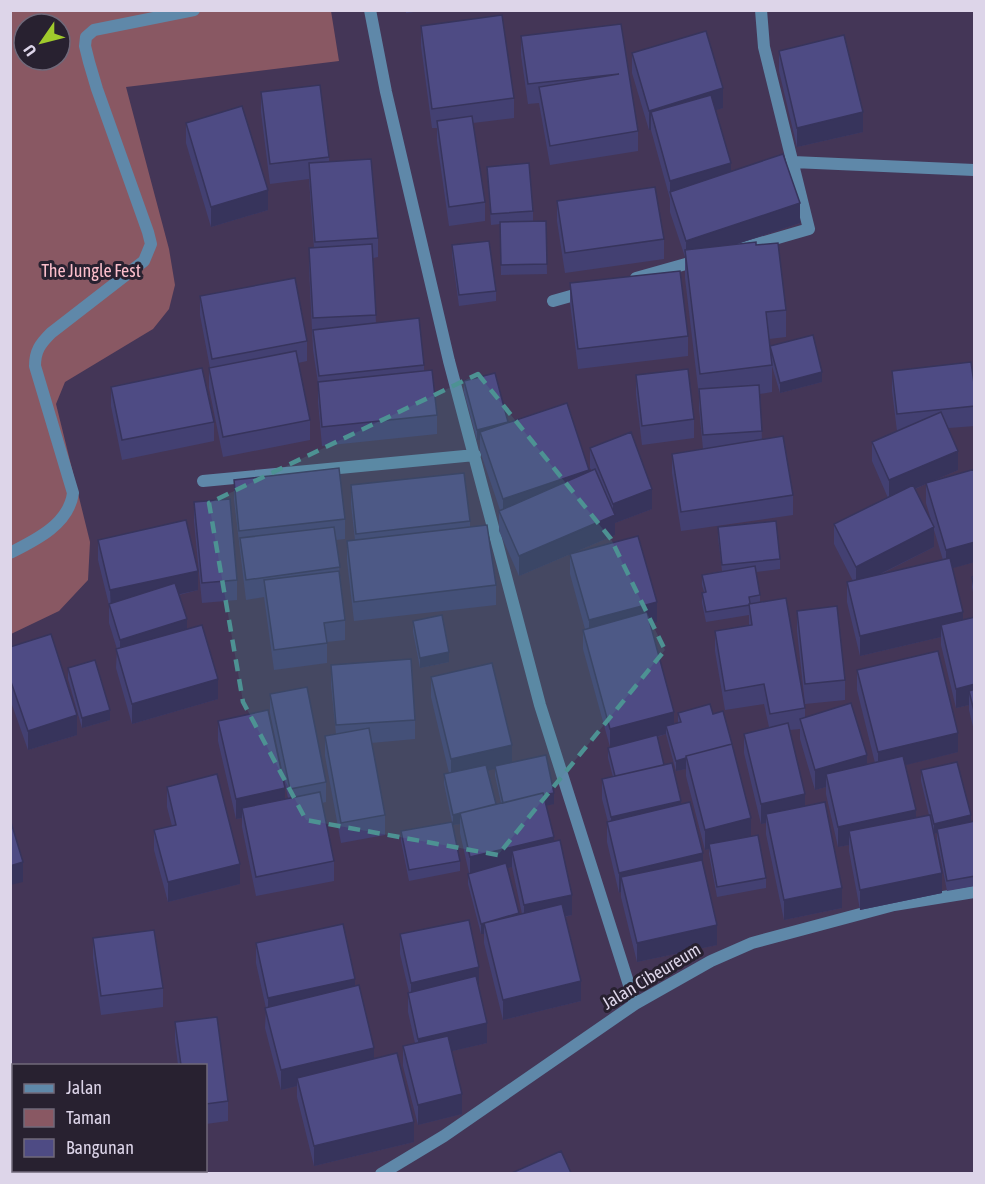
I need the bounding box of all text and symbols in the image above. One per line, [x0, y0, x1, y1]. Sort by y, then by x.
north arrow [12, 12, 72, 72]
text: U [20, 42, 40, 60]
park label: The Jungle Fest [41, 260, 141, 281]
street label: Jalan Cibeureum [598, 938, 704, 1014]
legend [12, 1064, 207, 1172]
text: Jalan [66, 1077, 102, 1098]
text: Taman [66, 1107, 111, 1128]
text: Bangunan [66, 1137, 134, 1158]

